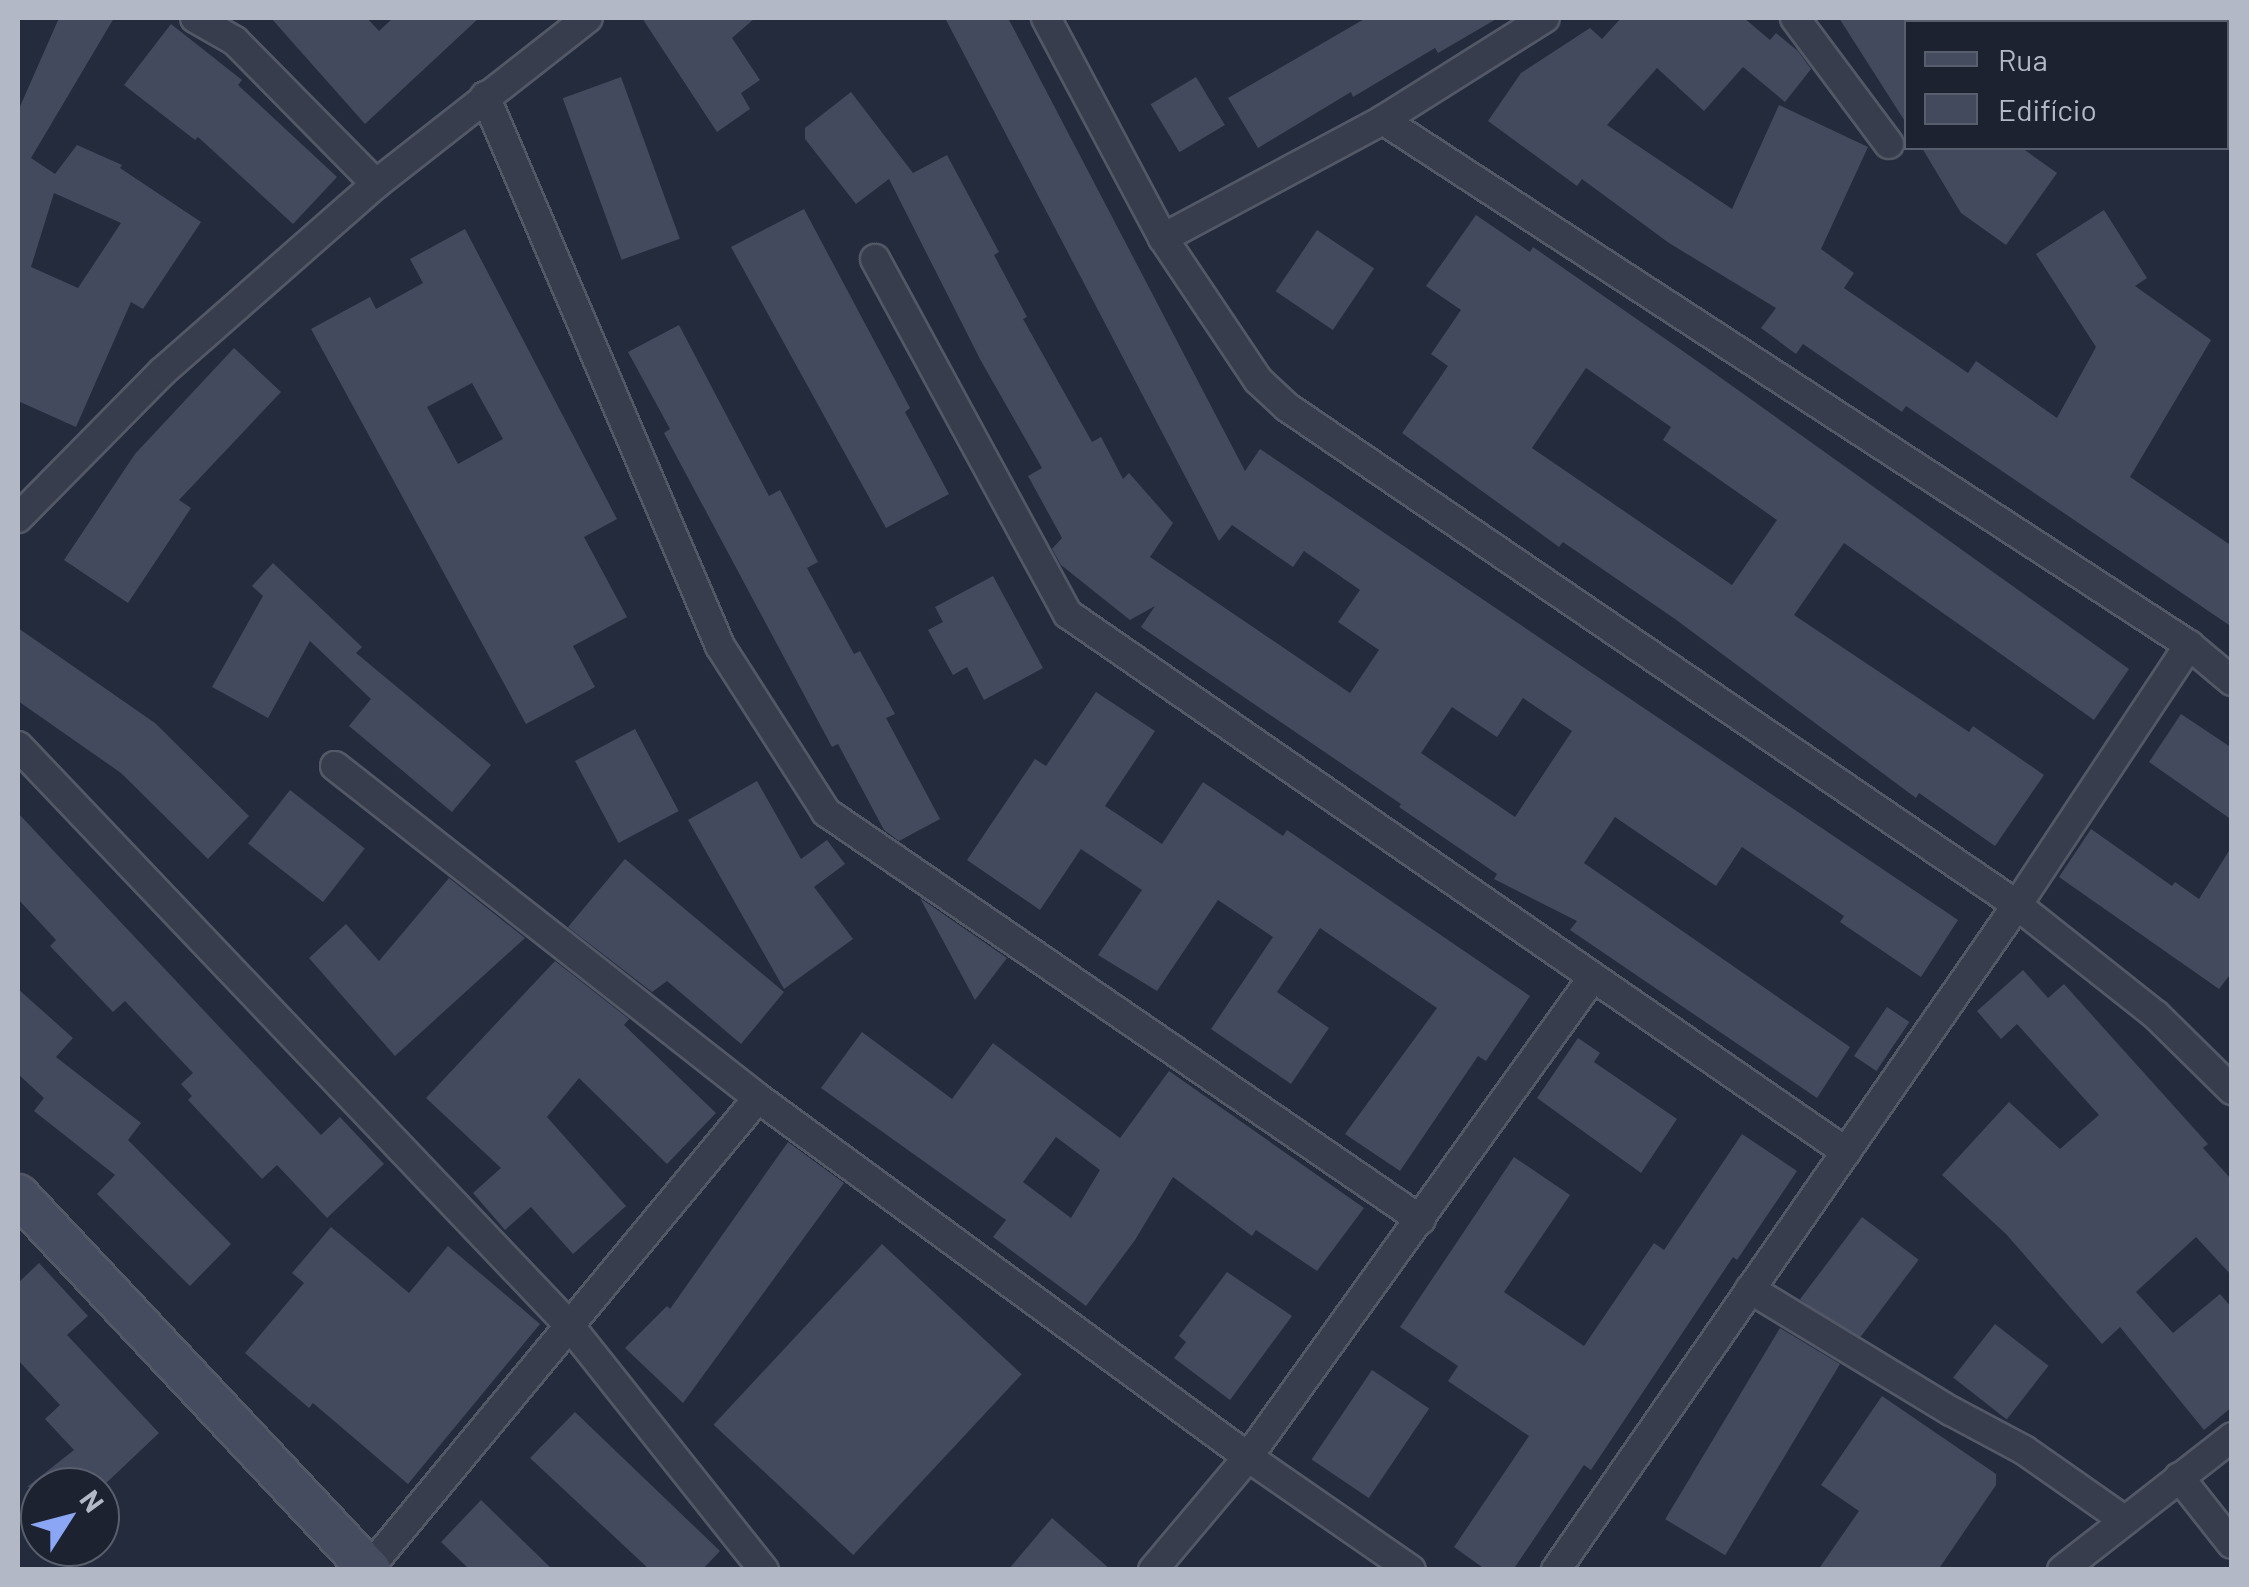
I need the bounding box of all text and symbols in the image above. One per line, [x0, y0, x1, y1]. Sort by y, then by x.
legend [1904, 20, 2229, 150]
text: Rua [1998, 41, 2048, 77]
text: Edifício [1998, 91, 2097, 127]
north arrow [20, 1467, 120, 1567]
text: N [73, 1483, 112, 1518]

